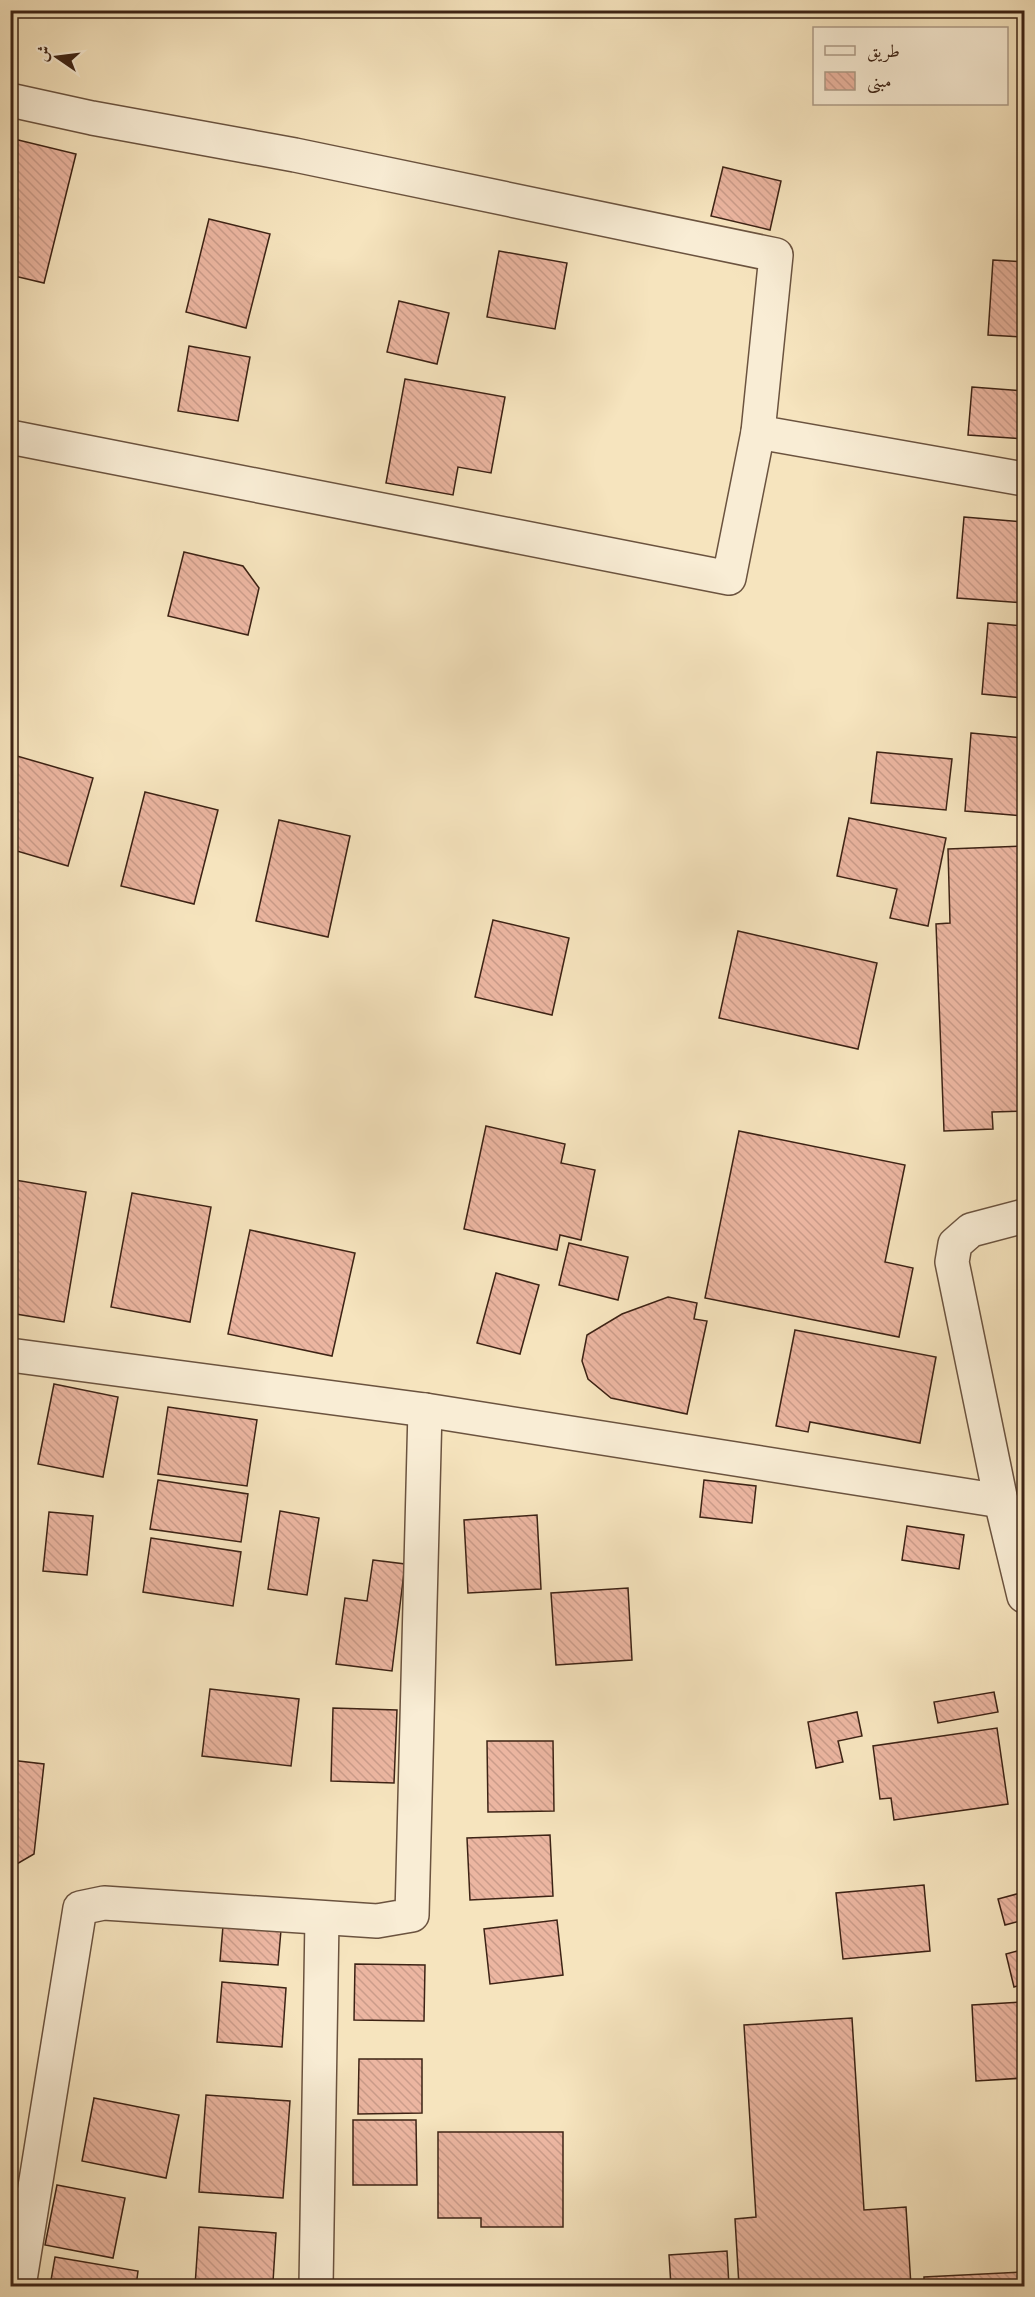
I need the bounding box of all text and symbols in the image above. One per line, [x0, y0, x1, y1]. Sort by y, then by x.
north arrow [27, 27, 87, 87]
legend [813, 27, 1008, 105]
text: طريق [867, 40, 900, 63]
text: ش [31, 43, 54, 63]
text: مبنى [867, 70, 892, 94]

